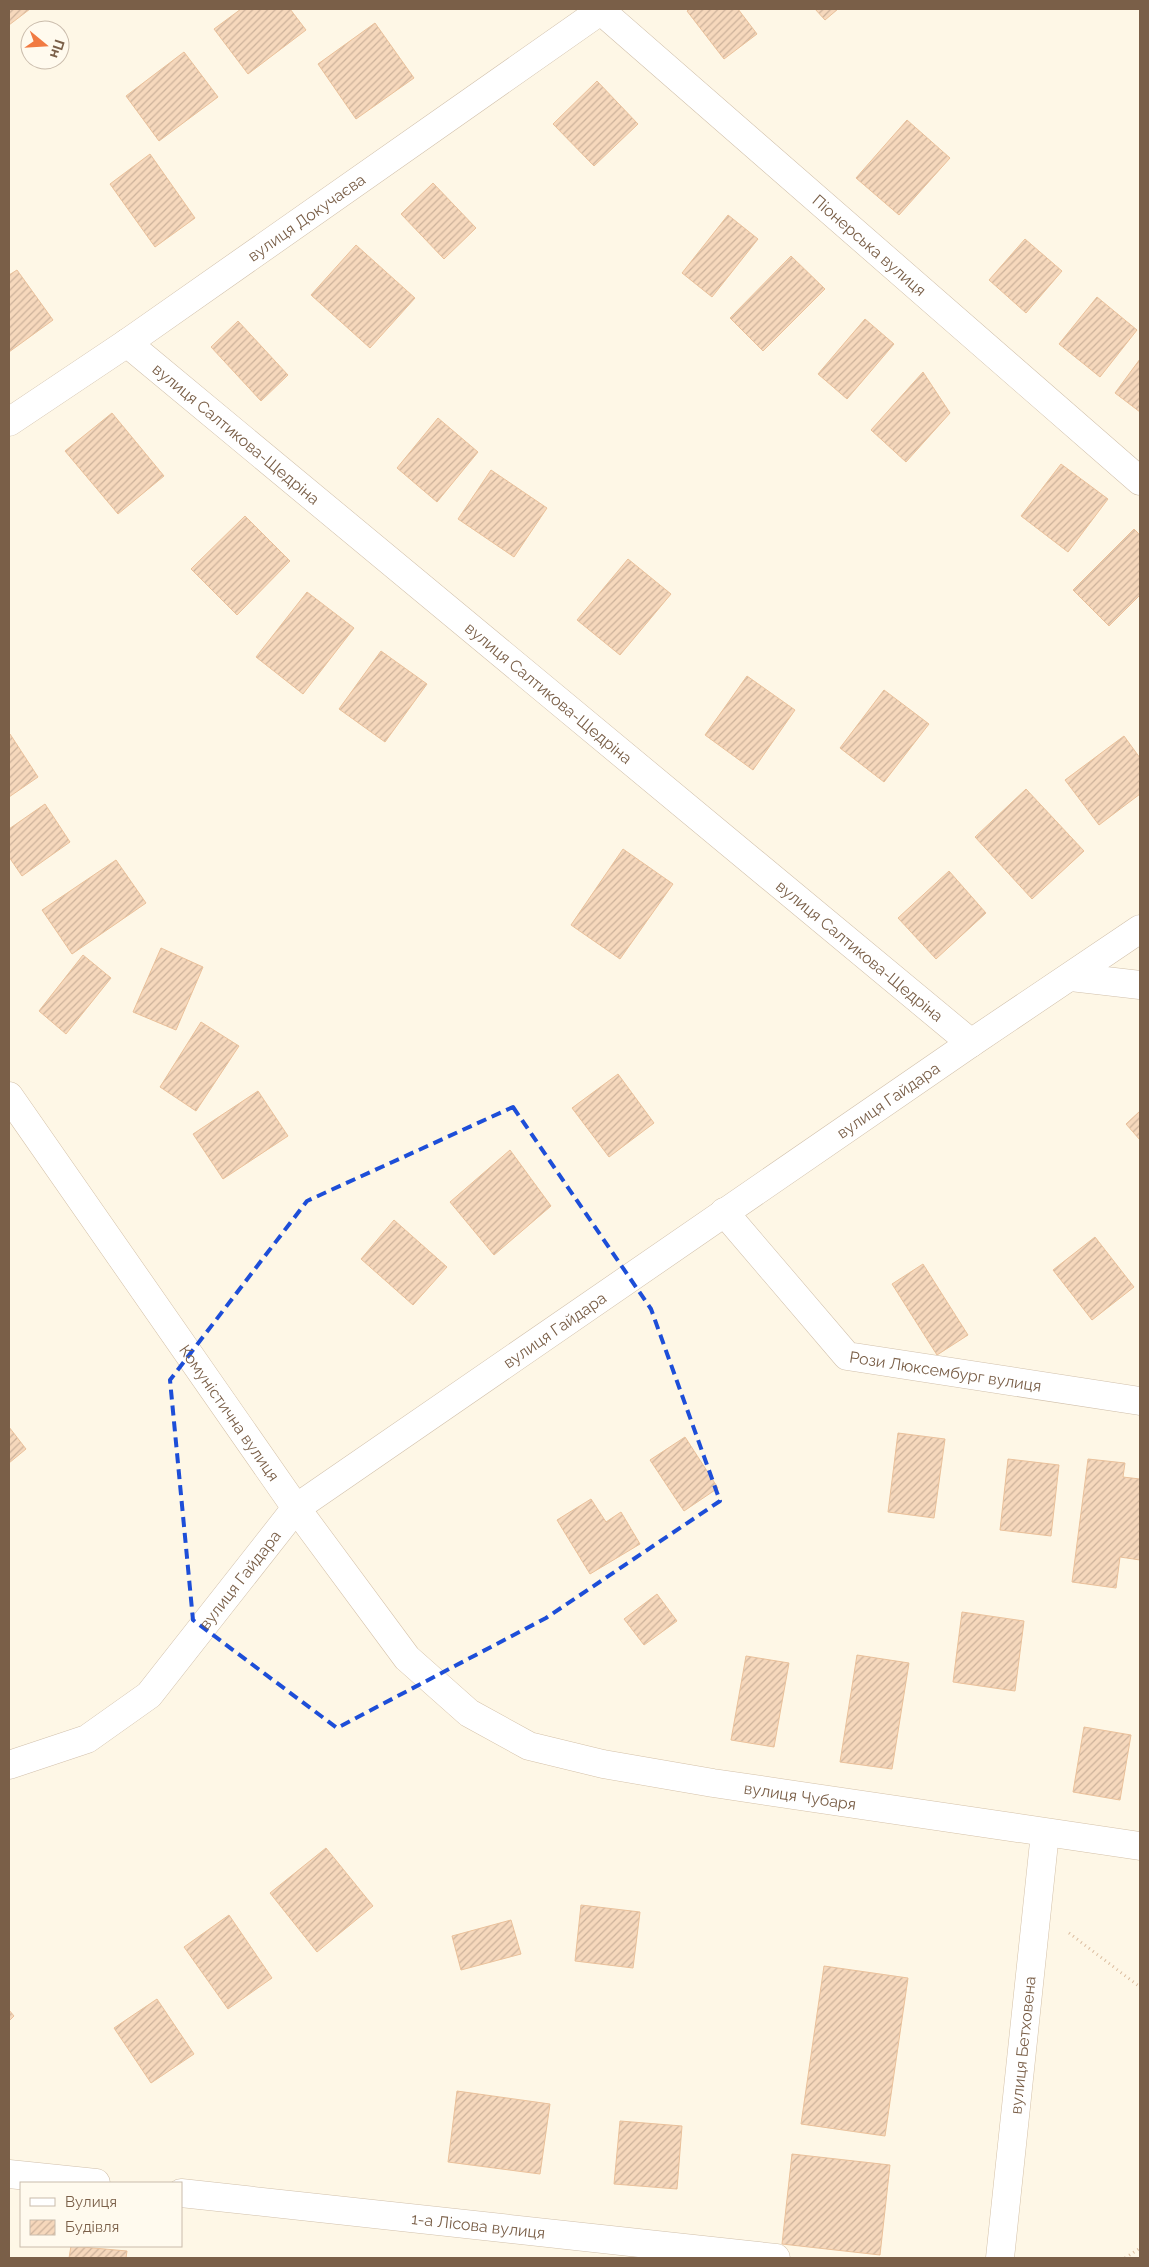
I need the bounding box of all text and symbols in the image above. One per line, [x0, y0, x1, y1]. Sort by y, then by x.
north arrow [20, 20, 70, 70]
text: Пн [47, 38, 68, 60]
street label: вулиця Докучаєва [244, 170, 369, 265]
street label: Піонерська вулиця [809, 191, 930, 300]
street label: вулиця Салтикова-Щедріна [149, 359, 323, 509]
street label: вулиця Салтикова-Щедріна [461, 619, 636, 768]
street label: вулиця Салтикова-Щедріна [772, 876, 947, 1026]
street label: вулиця Гайдара [833, 1059, 943, 1143]
street label: вулиця Гайдара [500, 1288, 610, 1372]
street label: Комуністична вулиця [175, 1341, 283, 1485]
street label: Рози Люксембург вулиця [848, 1348, 1043, 1396]
street label: вулиця Гайдара [195, 1527, 285, 1633]
street label: вулиця Чубаря [743, 1779, 857, 1814]
street label: вулиця Бетховена [1006, 1975, 1040, 2115]
legend [20, 2182, 182, 2247]
text: Вулиця [65, 2193, 117, 2211]
street label: 1-а Лісова вулиця [410, 2209, 546, 2243]
text: Будівля [65, 2218, 119, 2236]

